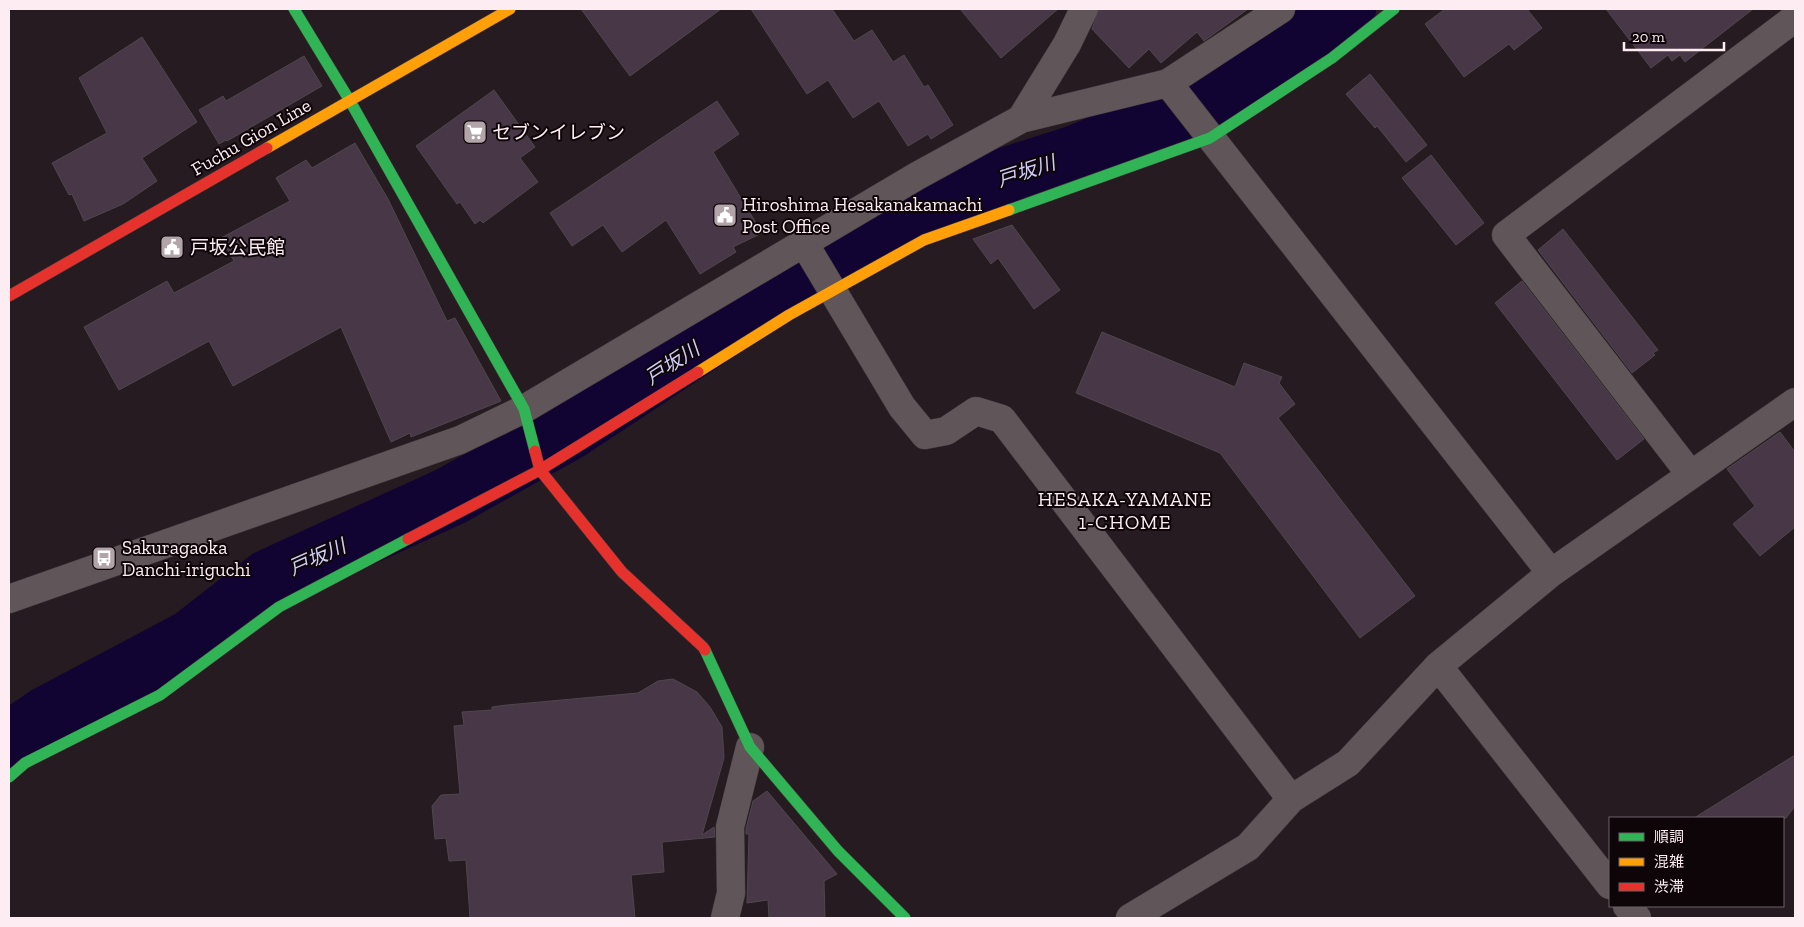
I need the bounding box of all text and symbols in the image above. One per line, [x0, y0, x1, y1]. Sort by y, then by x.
scale bar [1624, 20, 1724, 52]
text: 20 m [1632, 28, 1665, 46]
street label: Fuchu Gion Line [187, 93, 315, 181]
supermarket icon: セブンイレブン [462, 119, 488, 145]
place label: セブンイレブン [492, 121, 625, 144]
water label: 戸坂川 [994, 150, 1060, 192]
place label: Hiroshima Hesakanakamachi Post Office [742, 193, 982, 238]
public building icon: Hiroshima Hesakanakamachi Post Office [712, 202, 738, 228]
public building icon: 戸坂公民館 [159, 234, 185, 260]
place label: 戸坂公民館 [190, 236, 285, 259]
water label: 戸坂川 [640, 336, 705, 389]
district label: HESAKA-YAMANE 1-CHOME [1038, 487, 1212, 534]
water label: 戸坂川 [285, 533, 351, 580]
place label: Sakuragaoka Danchi-iriguchi [122, 536, 251, 581]
bus stop icon: Sakuragaoka Danchi-iriguchi [91, 545, 117, 571]
legend [1609, 817, 1784, 907]
text: 順調 [1654, 828, 1684, 846]
text: 混雑 [1654, 853, 1684, 871]
text: 渋滞 [1654, 878, 1684, 896]

